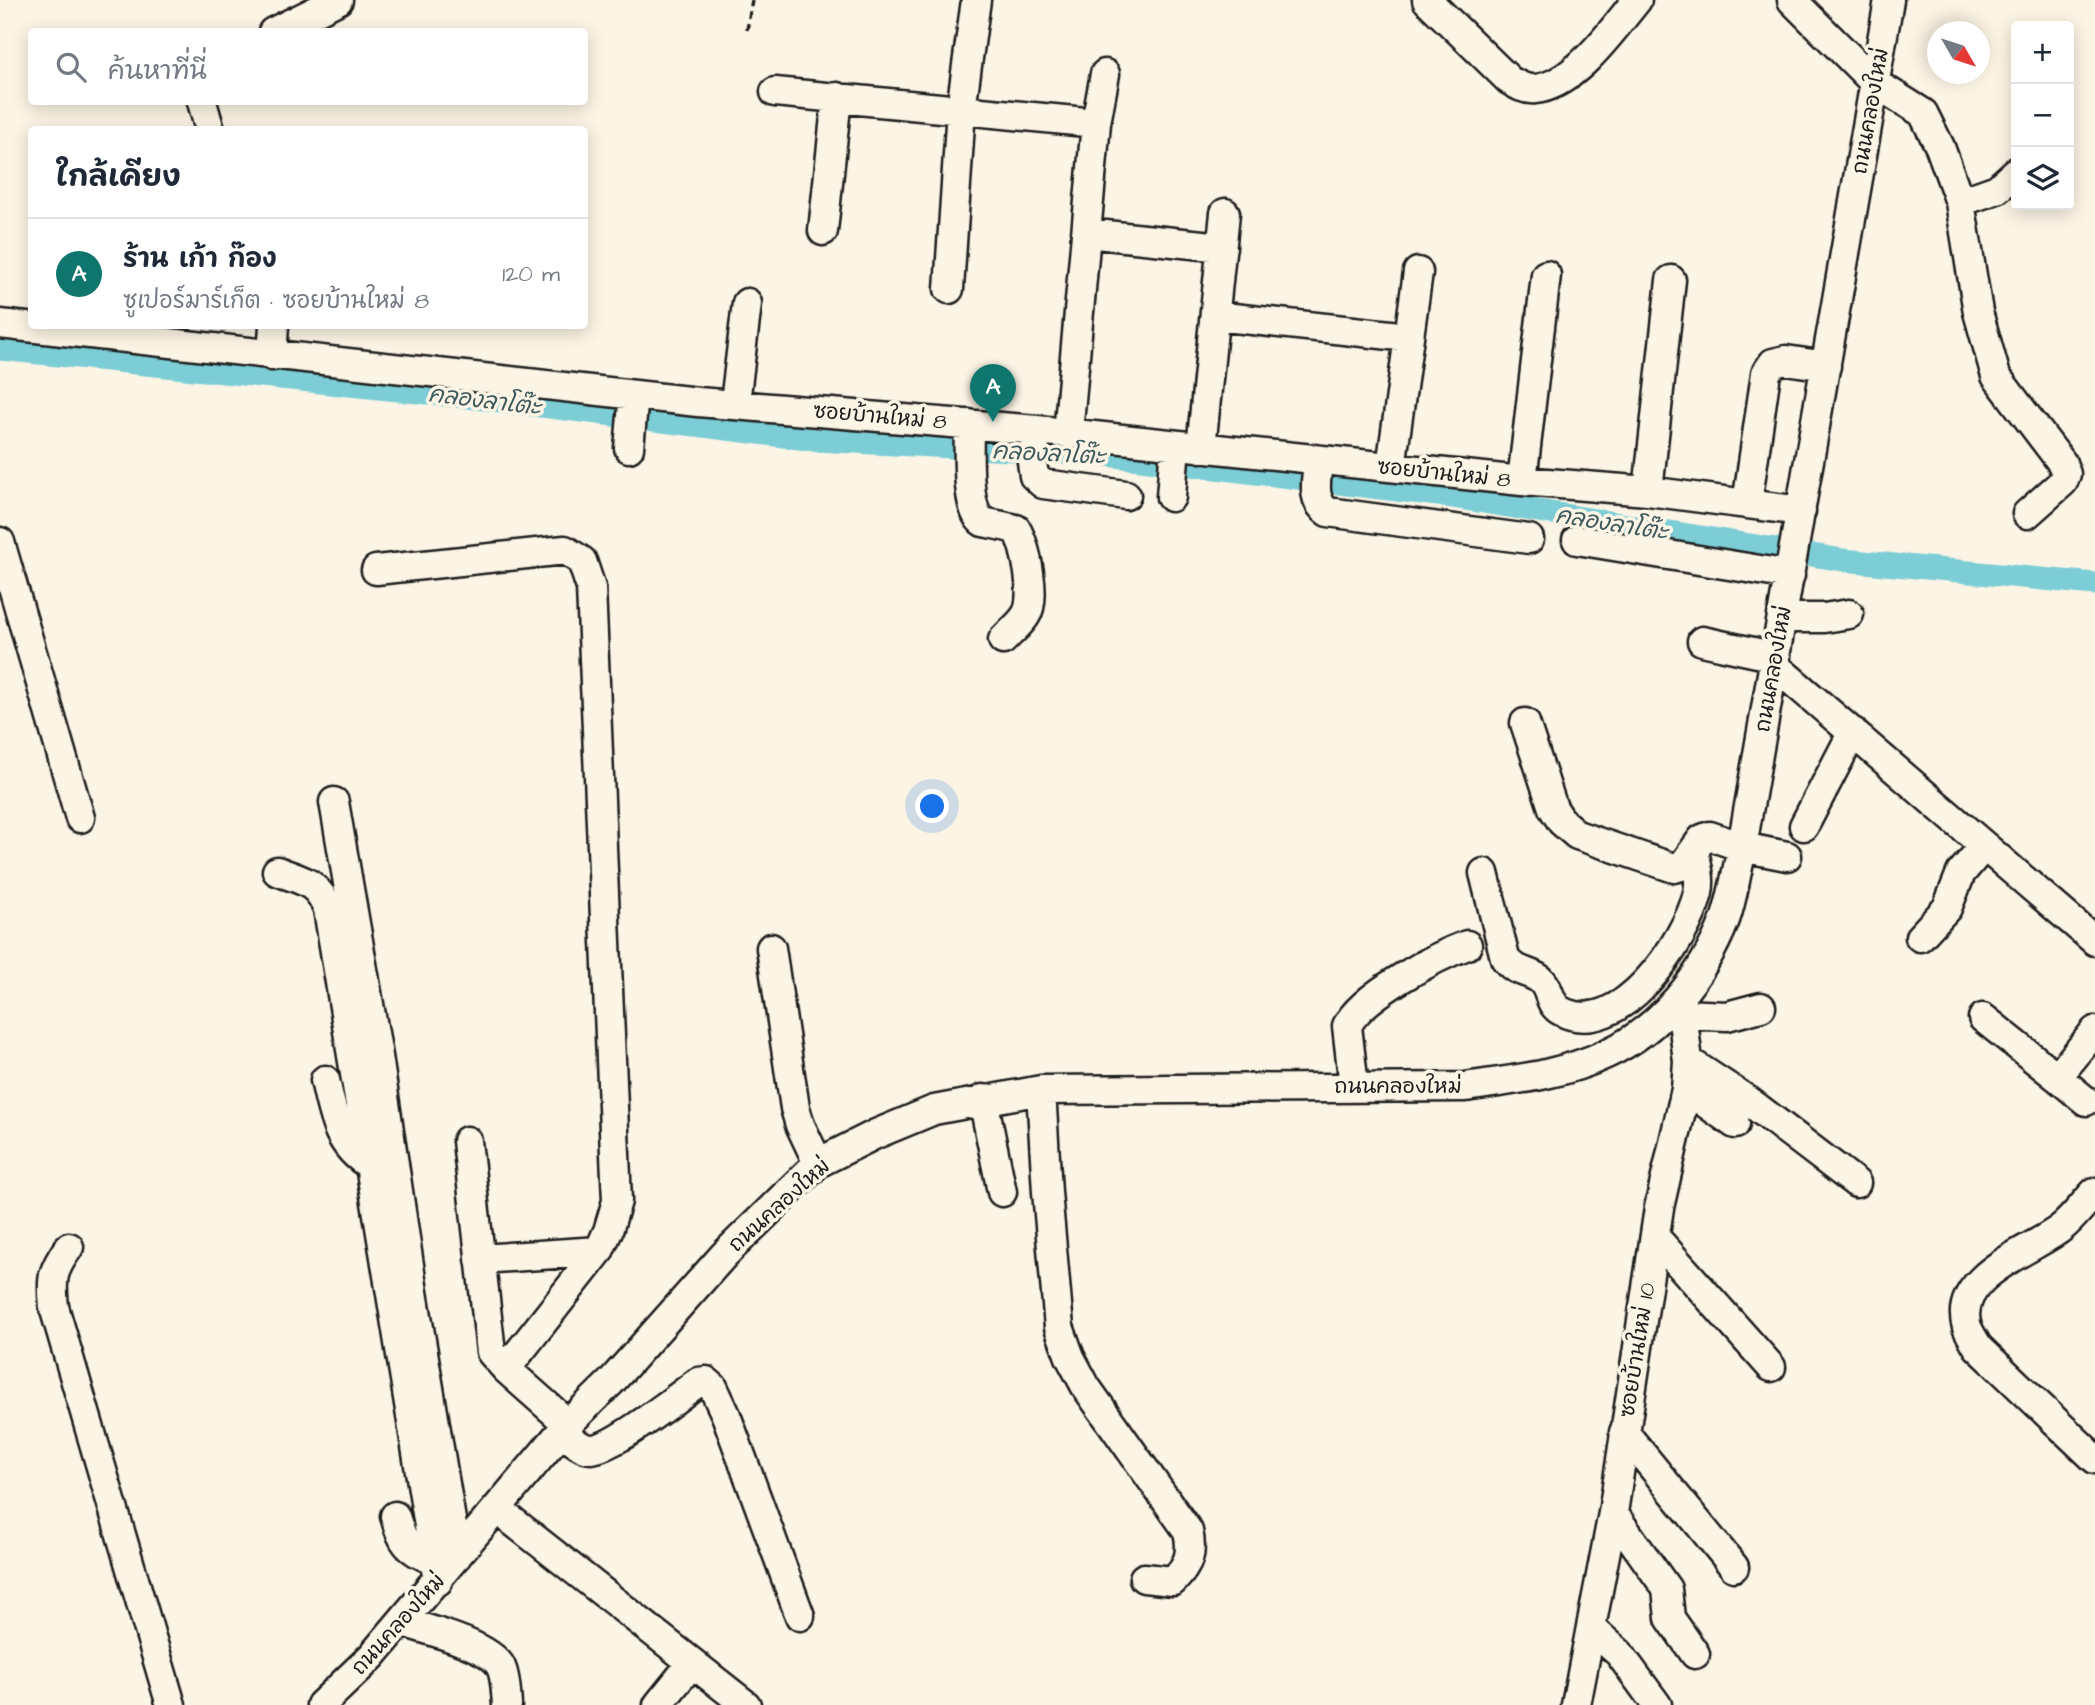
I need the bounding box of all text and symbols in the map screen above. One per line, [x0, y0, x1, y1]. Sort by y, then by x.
north arrow [1927, 21, 1990, 84]
map controls [2011, 21, 2074, 210]
button: + [2011, 21, 2074, 84]
search box [28, 28, 588, 105]
street label: ถนนคลองใหม่ [1845, 46, 1896, 176]
icon: search [52, 48, 90, 86]
text: ค้นหาที่นี่ [108, 53, 207, 89]
button: − [2011, 84, 2074, 147]
button: layers [2011, 147, 2074, 210]
text: ใกล้เคียง [56, 156, 181, 198]
text: ร้าน เก้า ก๊อง [123, 241, 277, 277]
text: A [72, 258, 86, 290]
text: 120 m [502, 258, 560, 290]
text: ซูเปอร์มาร์เก็ต · ซอยบ้านใหม่ 8 [123, 285, 429, 317]
pin: A [970, 364, 1016, 422]
water label: คลองลาโต๊ะ [427, 378, 545, 424]
street label: ซอยบ้านใหม่ 8 [812, 396, 948, 437]
water label: คลองลาโต๊ะ [992, 435, 1108, 473]
street label: ซอยบ้านใหม่ 8 [1376, 452, 1512, 495]
water label: คลองลาโต๊ะ [1553, 499, 1672, 549]
street label: ถนนคลองใหม่ [1748, 604, 1799, 734]
your location [915, 789, 949, 823]
street label: ถนนคลองใหม่ [1334, 1072, 1462, 1101]
street label: ถนนคลองใหม่ [722, 1152, 836, 1259]
street label: ซอยบ้านใหม่ 10 [1613, 1281, 1662, 1420]
street label: ถนนคลองใหม่ [345, 1567, 452, 1681]

